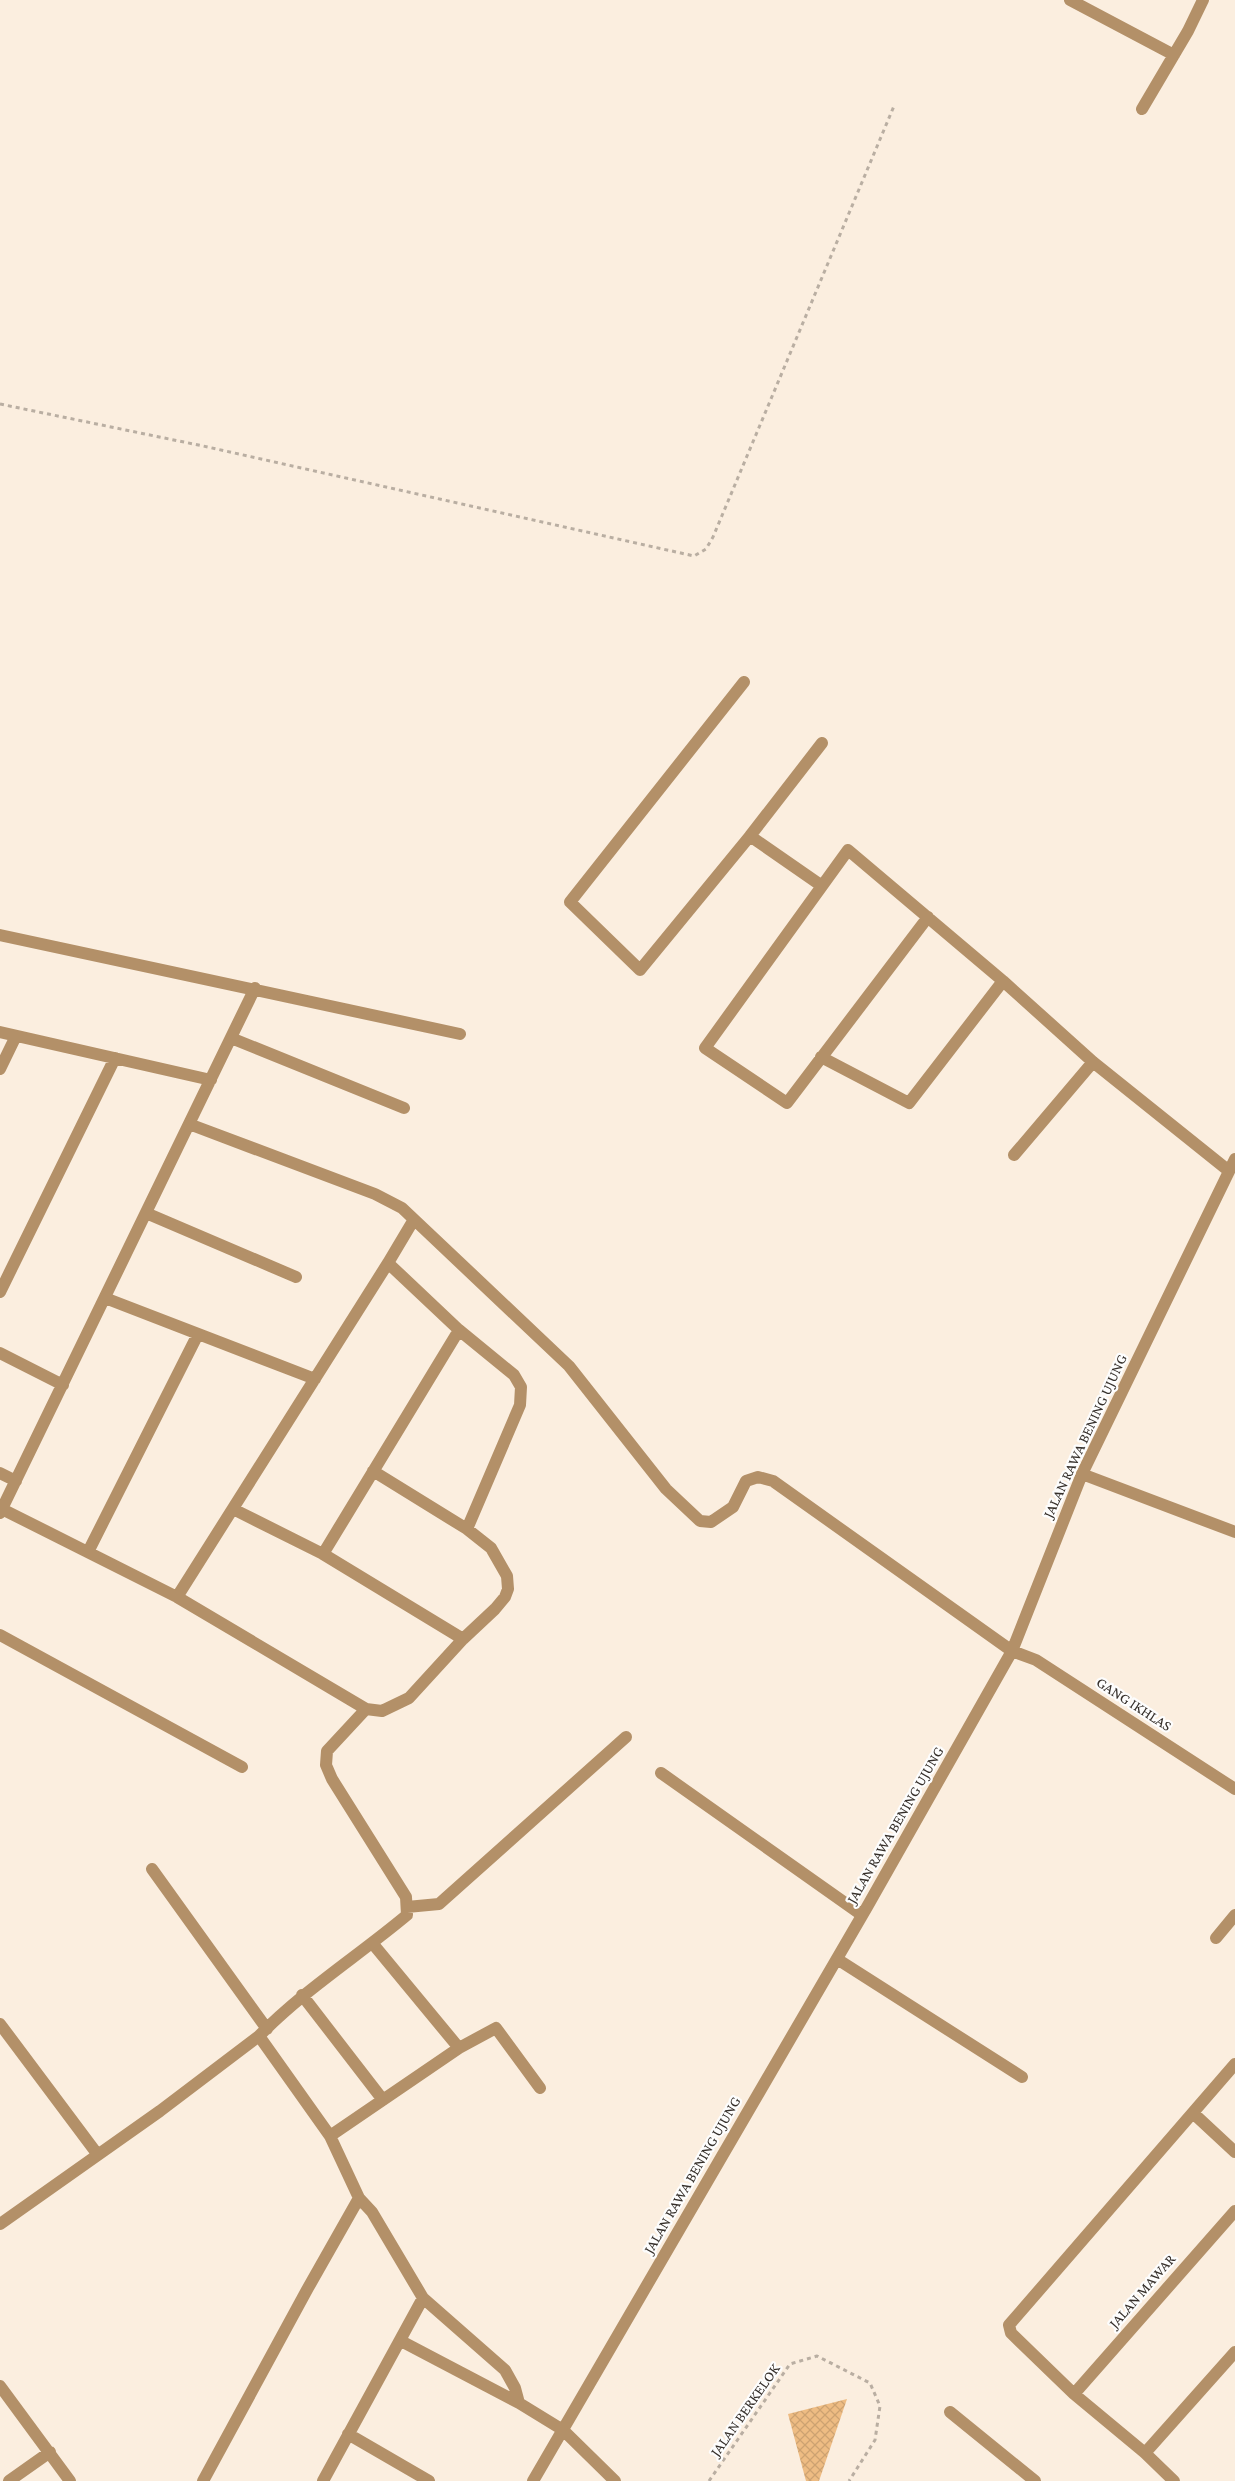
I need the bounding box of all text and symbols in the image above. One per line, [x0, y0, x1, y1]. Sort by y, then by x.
street label: JALAN RAWA BENING UJUNG [1039, 1352, 1131, 1523]
street label: GANG IKHLAS [1094, 1674, 1174, 1734]
street label: JALAN RAWA BENING UJUNG [842, 1744, 947, 1909]
street label: JALAN RAWA BENING UJUNG [639, 2094, 744, 2259]
street label: JALAN MAWAR [1104, 2250, 1180, 2333]
street label: JALAN BERKELOK [706, 2360, 784, 2462]

